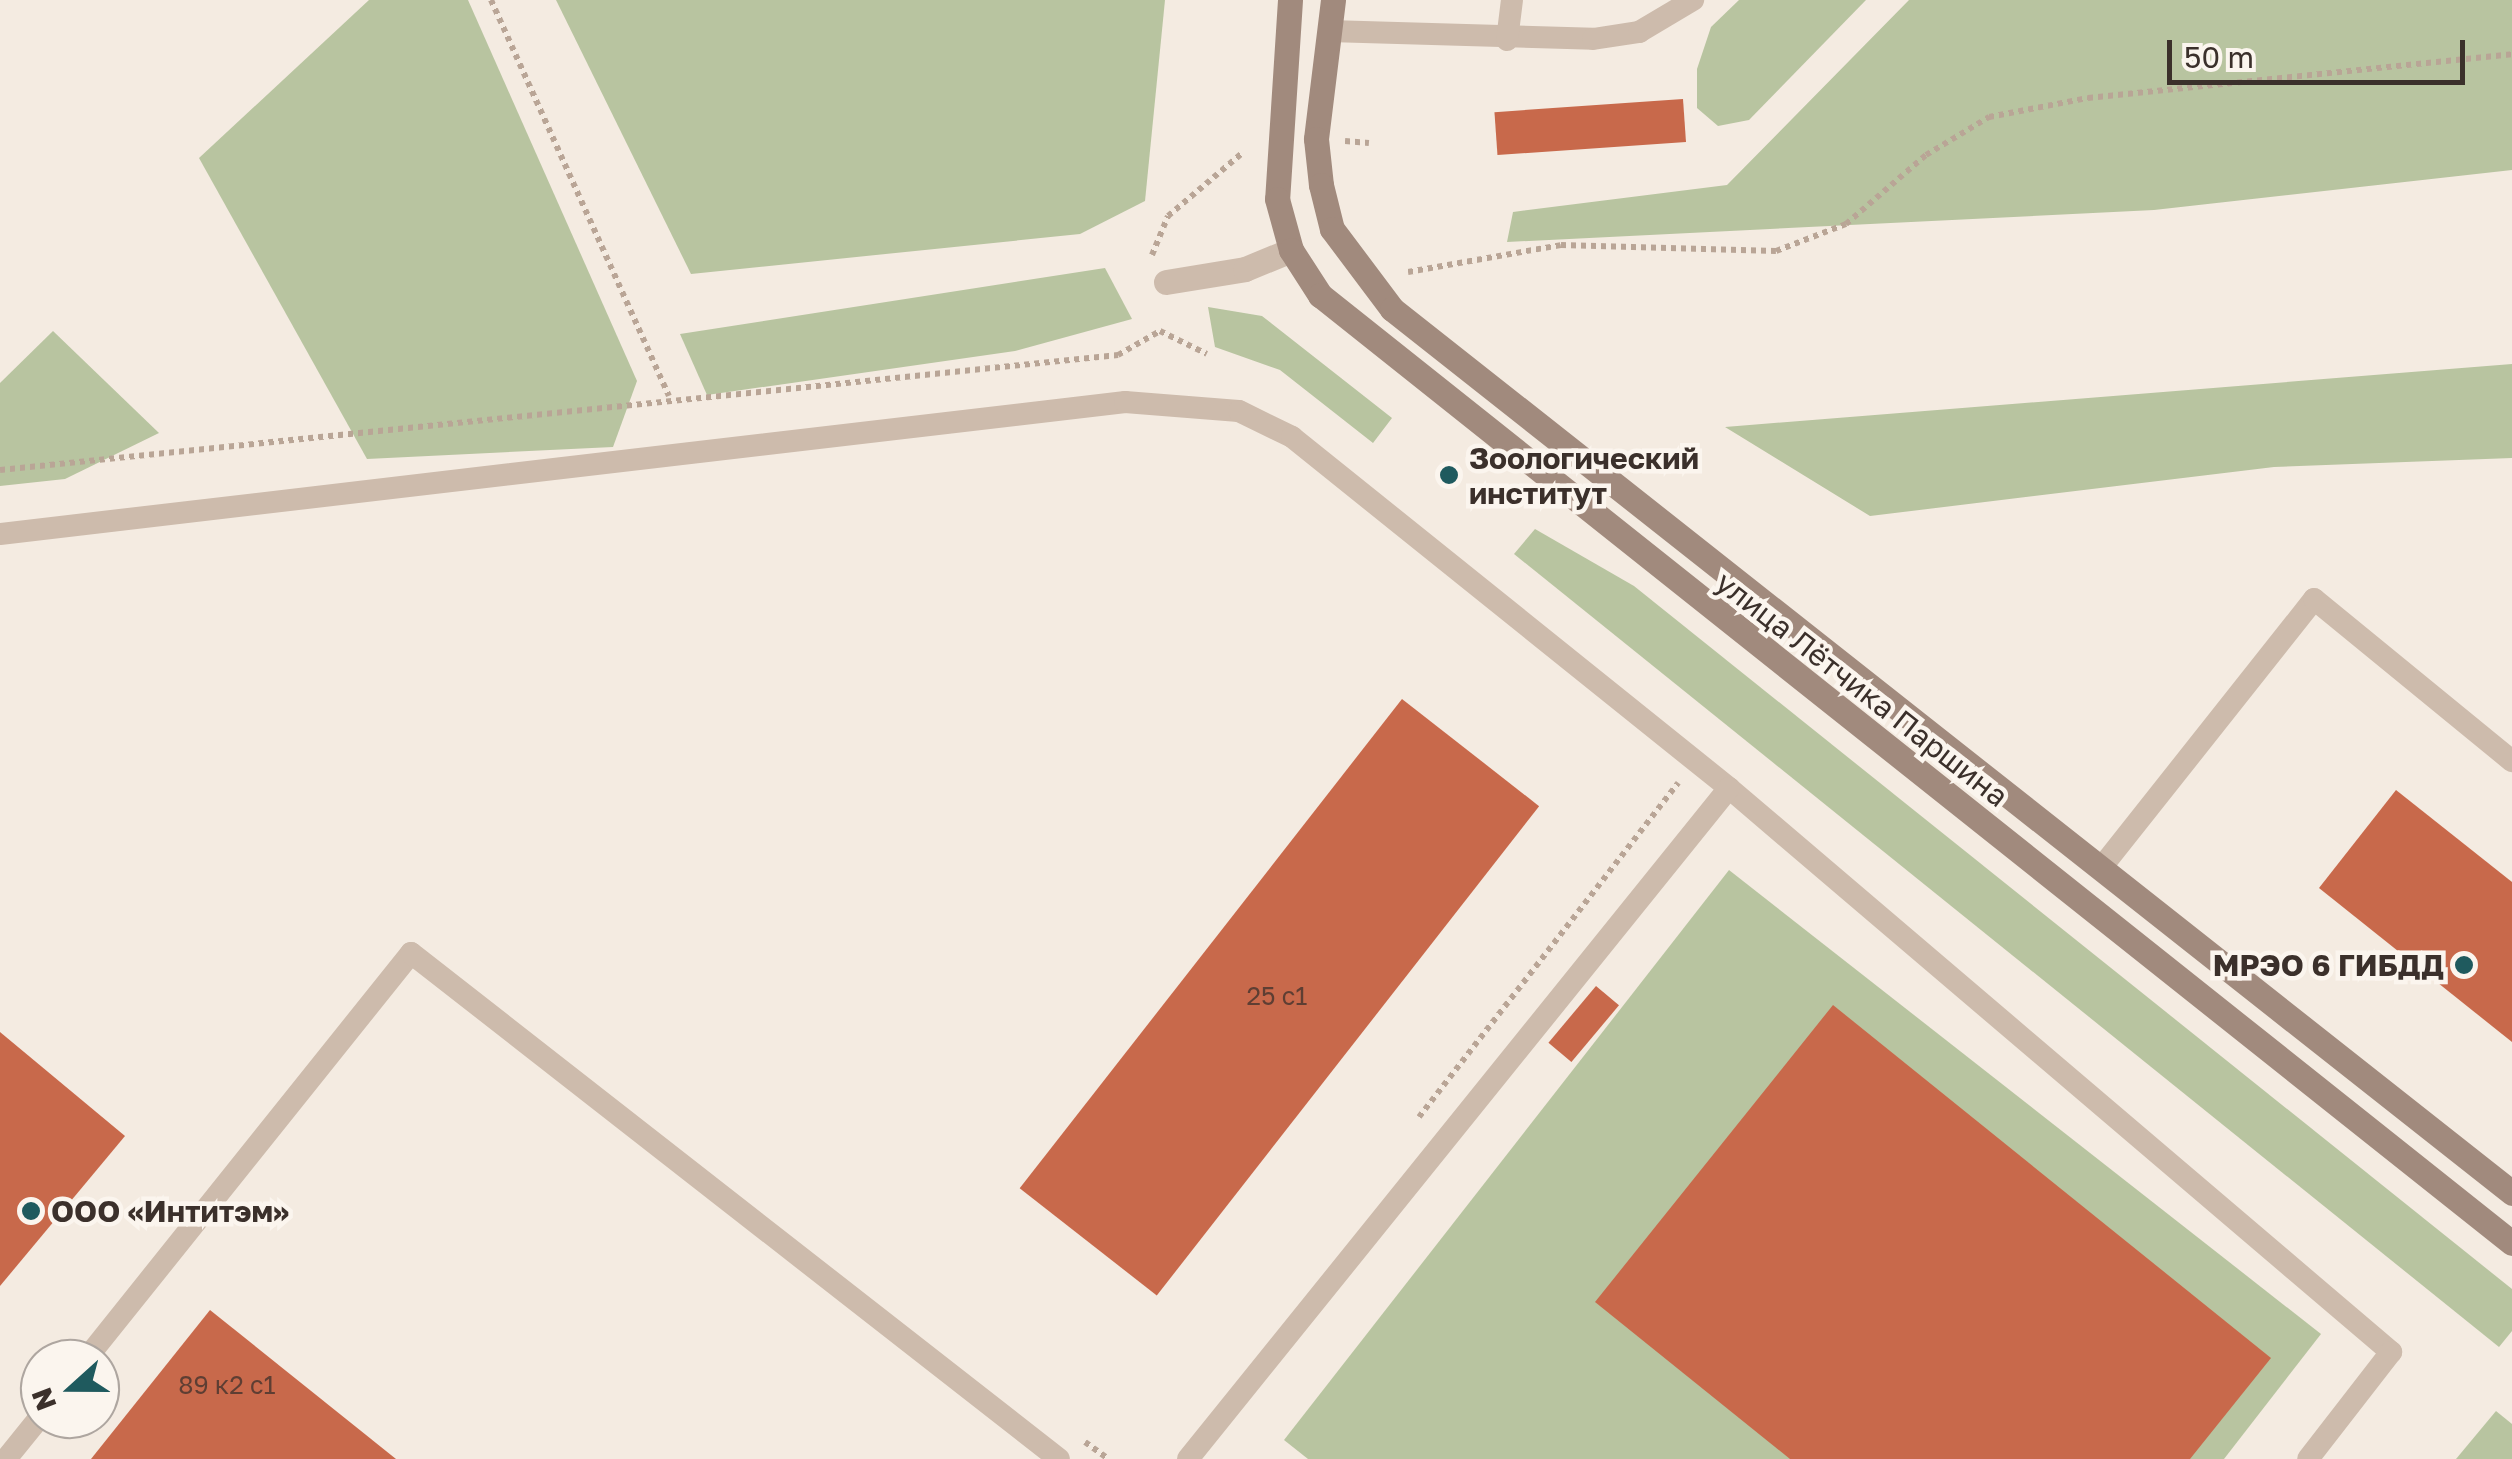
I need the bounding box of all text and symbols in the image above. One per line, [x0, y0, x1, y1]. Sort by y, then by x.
scale bar [2172, 20, 2470, 82]
text: 50 m [2184, 39, 2254, 75]
place label: Зоологический институт [1469, 440, 1699, 510]
marker: Зоологический институт [1438, 464, 1460, 486]
street label: улица Лётчика Паршина [1709, 564, 2015, 814]
place label: МРЭО 6 ГИБДД [2213, 947, 2444, 983]
marker: МРЭО 6 ГИБДД [2453, 954, 2475, 976]
house number: 25 с1 [1247, 981, 1307, 1011]
place label: ООО «Интитэм» [51, 1193, 289, 1229]
marker: ООО «Интитэм» [20, 1200, 42, 1222]
north arrow [20, 1339, 120, 1439]
house number: 89 к2 с1 [178, 1370, 276, 1400]
text: N [24, 1383, 63, 1415]

